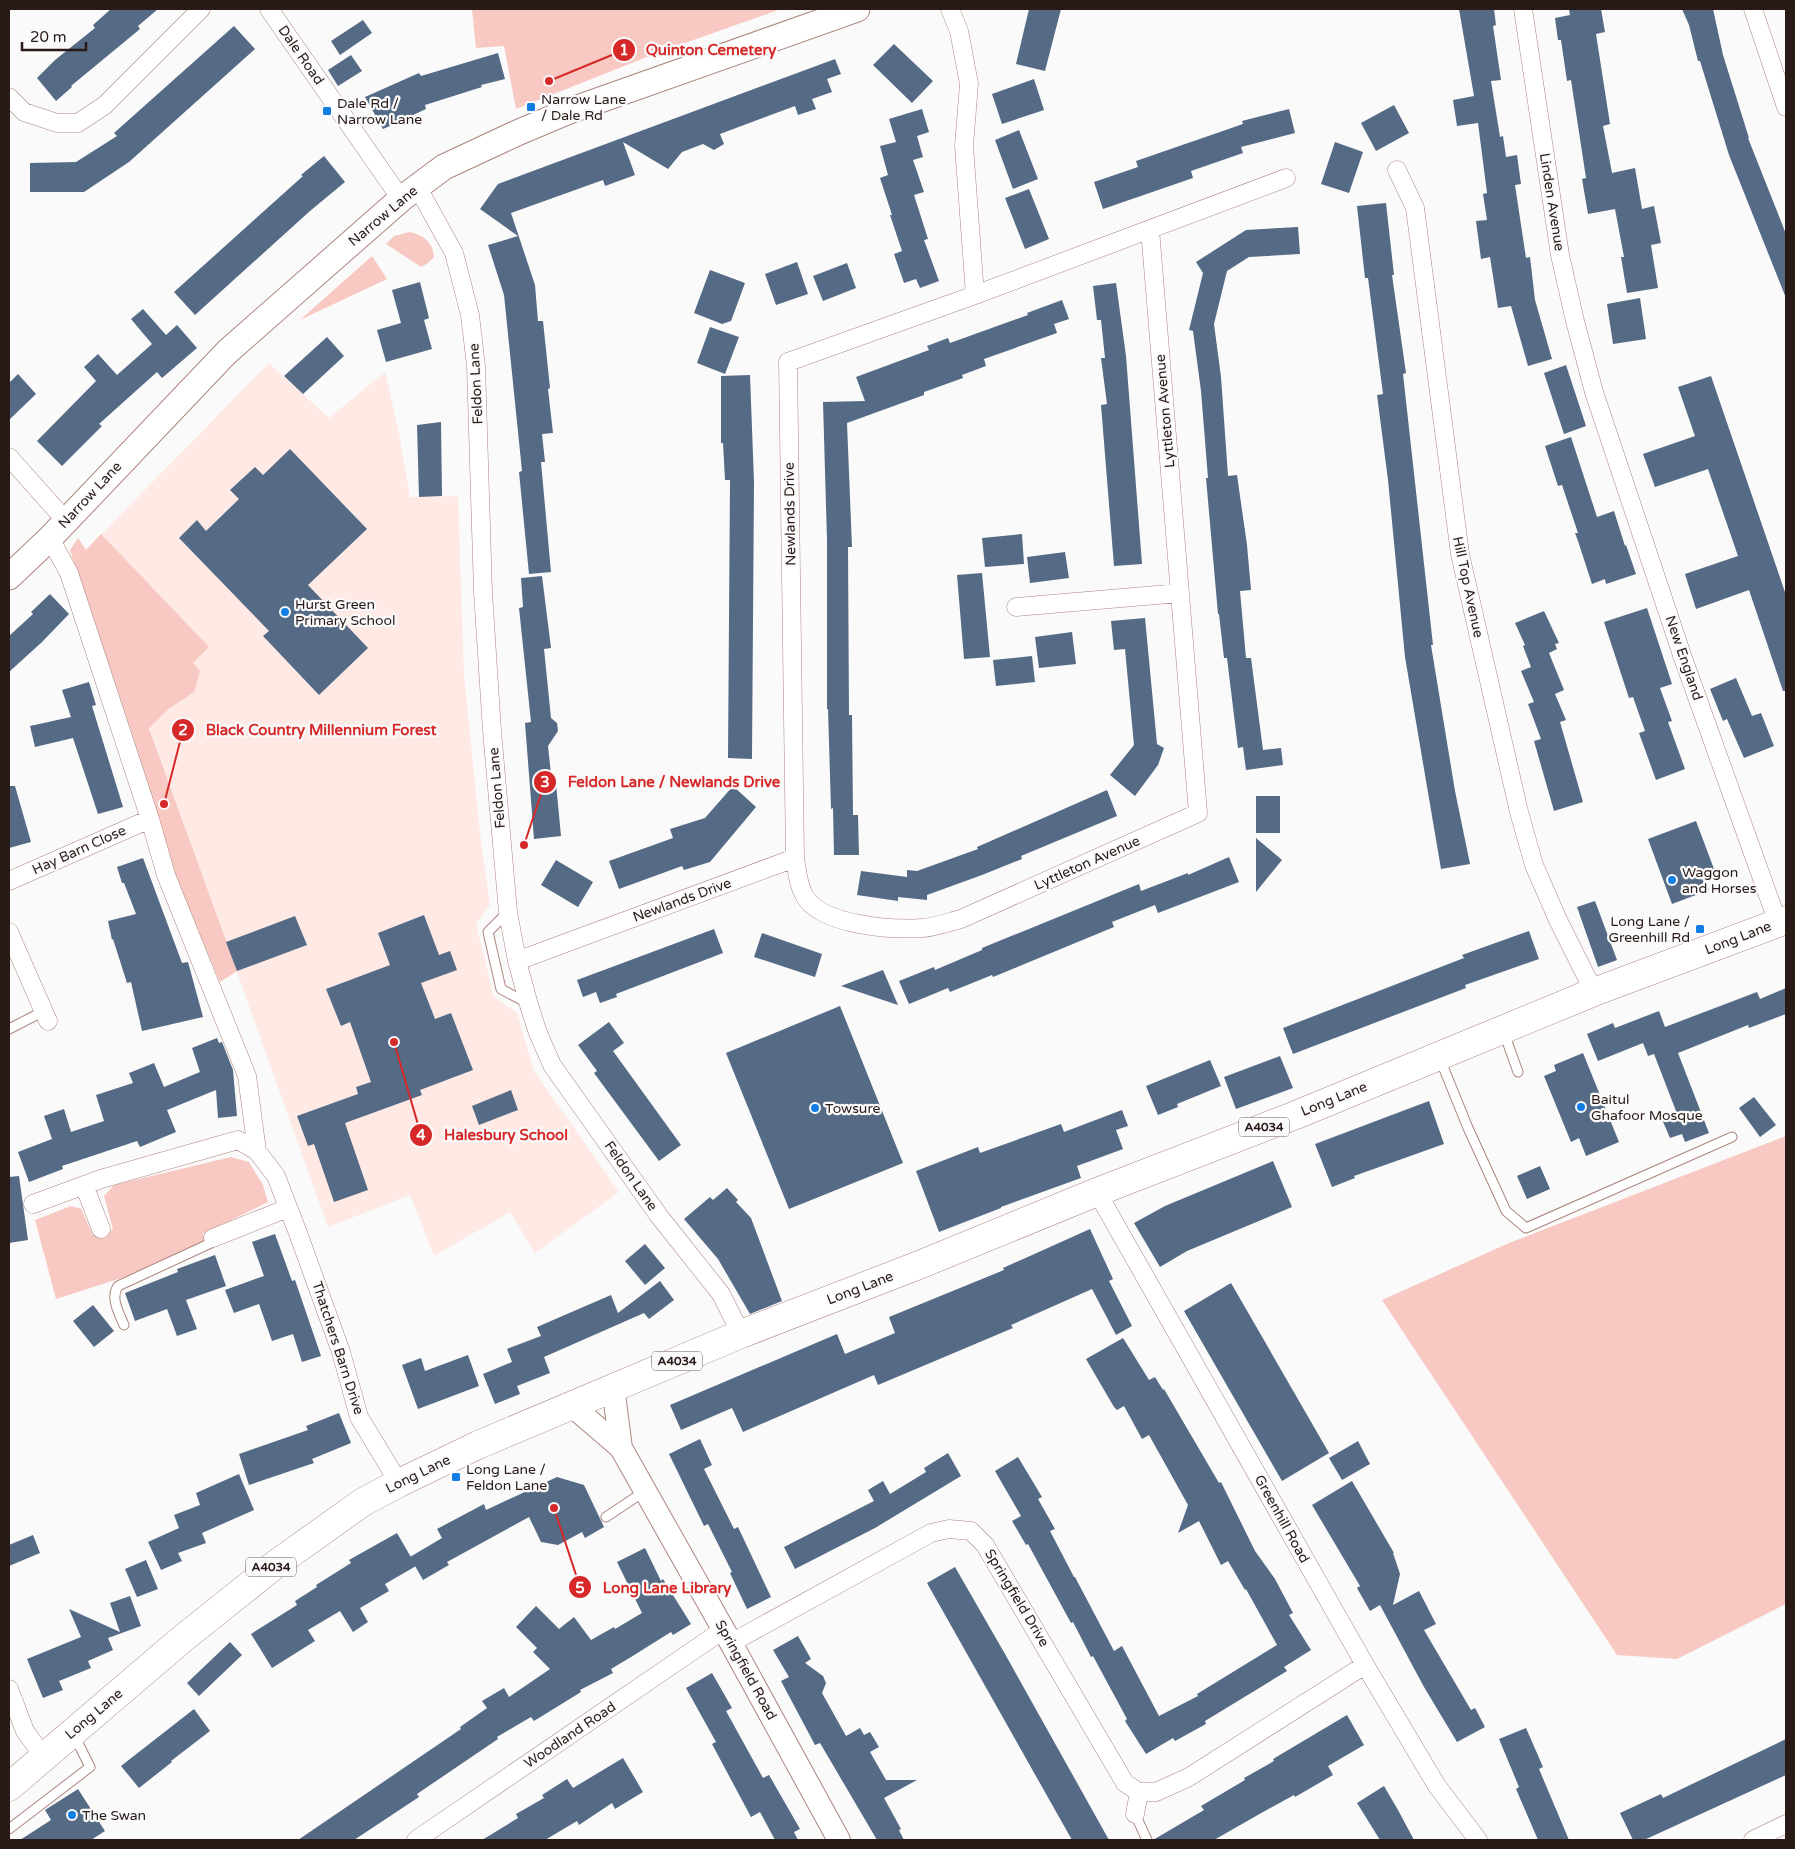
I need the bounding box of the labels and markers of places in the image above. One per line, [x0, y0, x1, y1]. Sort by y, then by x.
callout: Quinton Cemetery [611, 35, 787, 65]
place label: Narrow Lane / Dale Rd [541, 91, 626, 124]
place label: Dale Rd / Narrow Lane [337, 95, 422, 128]
marker: Narrow Lane / Dale Rd [525, 101, 537, 113]
marker: Dale Rd / Narrow Lane [321, 105, 333, 117]
place label: Hurst Green Primary School [295, 596, 396, 629]
marker: Hurst Green Primary School [279, 606, 291, 618]
callout: Black Country Millennium Forest [171, 715, 447, 745]
callout: Feldon Lane / Newlands Drive [533, 767, 790, 797]
place label: Waggon and Horses [1682, 864, 1757, 897]
marker: Waggon and Horses [1666, 874, 1678, 886]
place label: Long Lane / Greenhill Rd [1608, 913, 1690, 946]
marker: Long Lane / Greenhill Rd [1694, 923, 1706, 935]
place label: Baitul Ghafoor Mosque [1591, 1091, 1703, 1124]
place label: Towsure [825, 1100, 881, 1117]
marker: Baitul Ghafoor Mosque [1575, 1101, 1587, 1113]
marker: Towsure [809, 1102, 821, 1114]
callout: Halesbury School [409, 1120, 578, 1150]
place label: Long Lane / Feldon Lane [466, 1461, 547, 1494]
marker: Long Lane / Feldon Lane [450, 1471, 462, 1483]
callout: Long Lane Library [567, 1572, 741, 1602]
place label: The Swan [82, 1807, 146, 1824]
marker: The Swan [66, 1809, 78, 1821]

